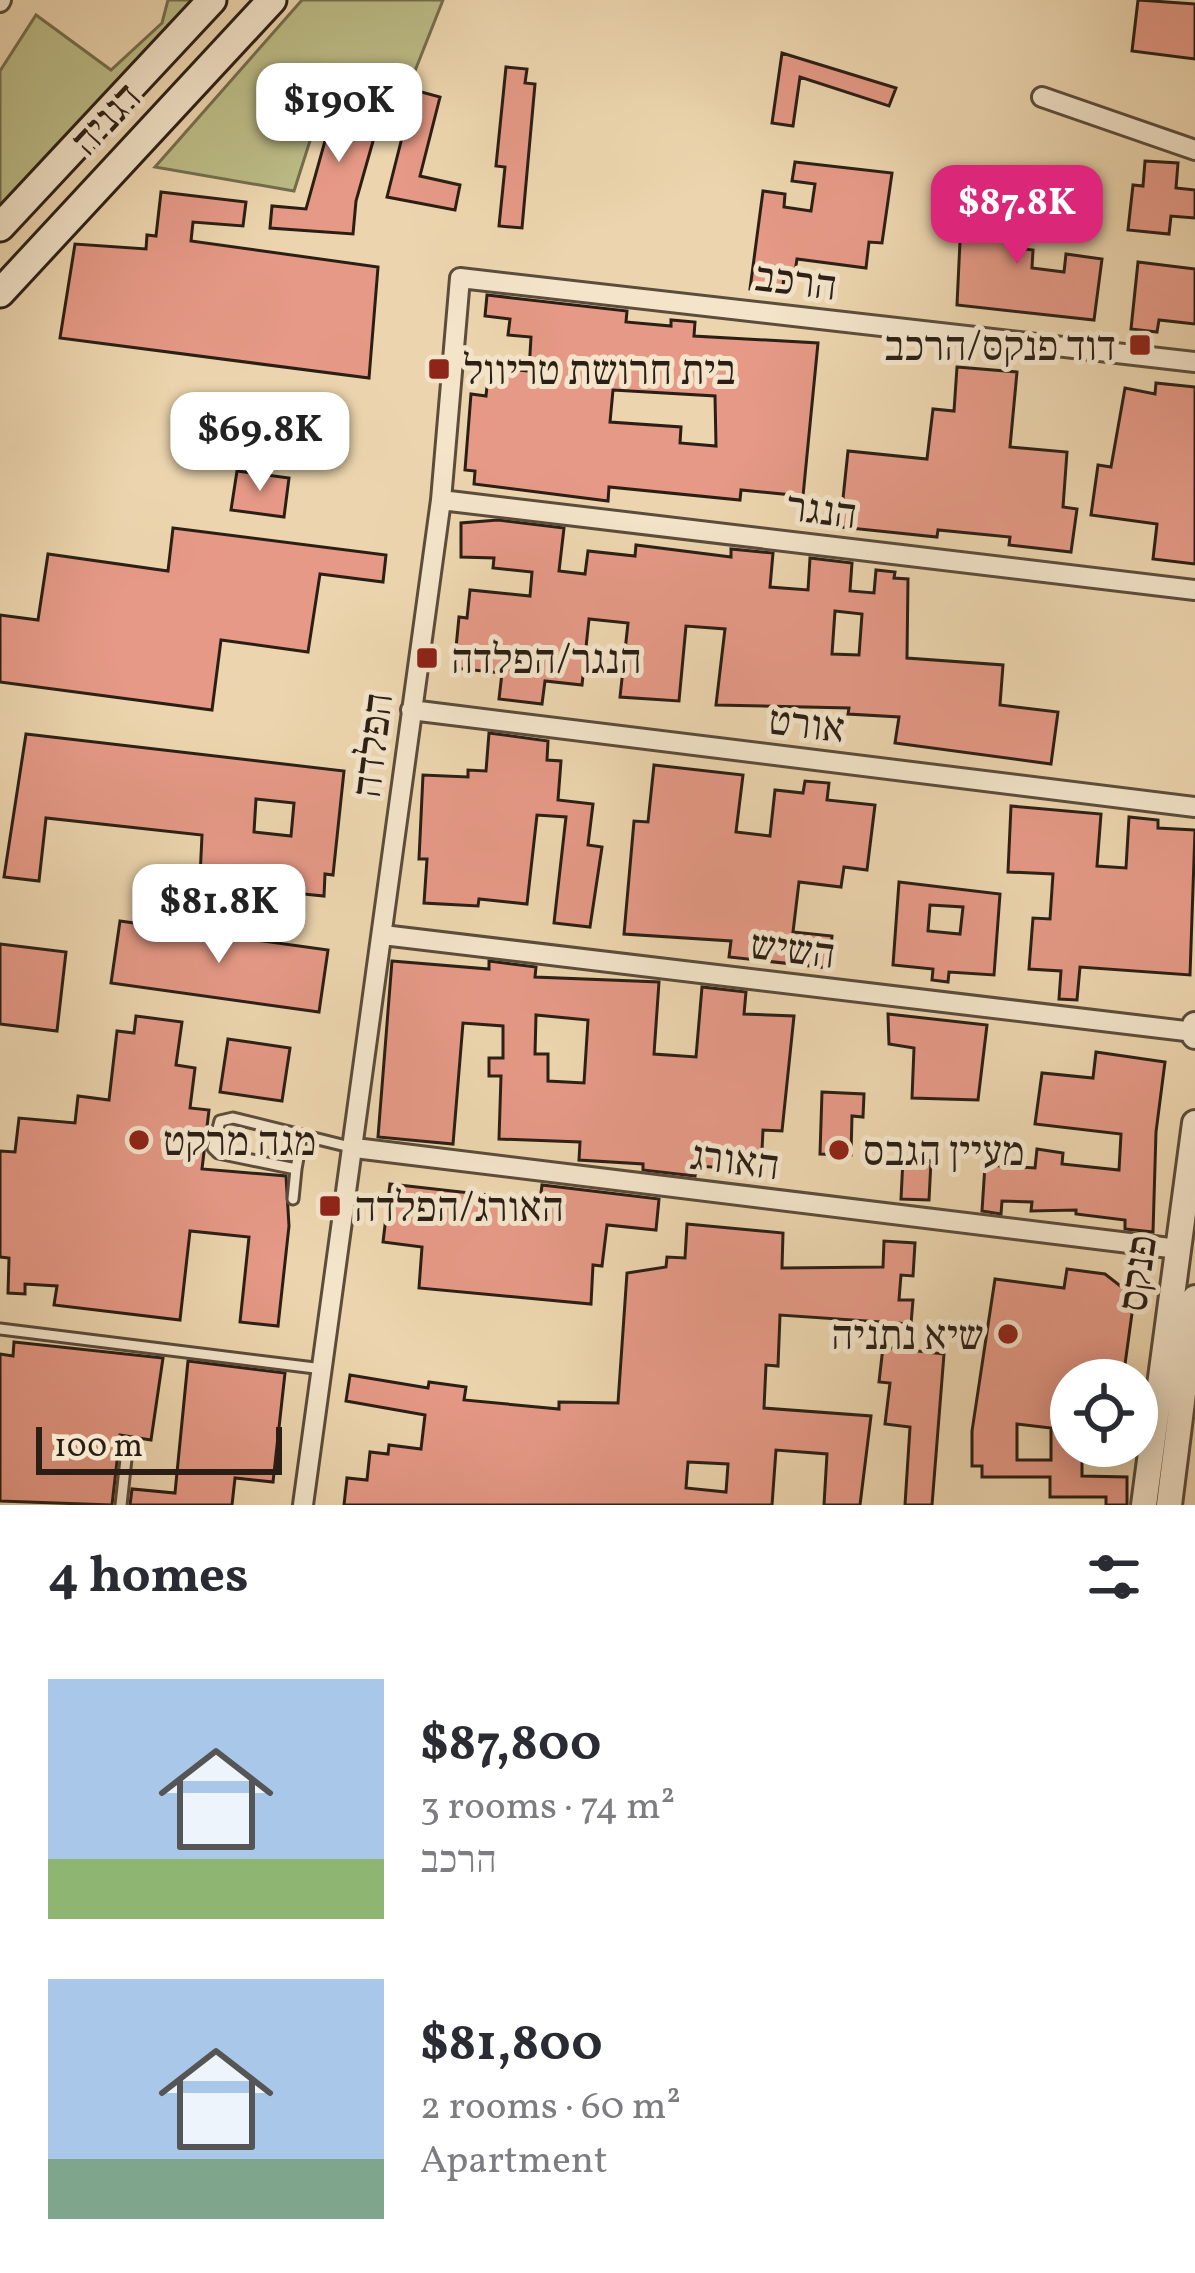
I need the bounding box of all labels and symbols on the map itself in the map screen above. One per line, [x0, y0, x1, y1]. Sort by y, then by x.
pin: $190K [255, 63, 423, 165]
street label: דגניה [59, 71, 157, 171]
pin: $87.8K [919, 165, 1115, 267]
street label: הרכב [751, 250, 840, 319]
place label: דוד פנקס/הרכב [884, 320, 1116, 379]
marker: דוד פנקס/הרכב [1127, 332, 1153, 358]
place label: בית חרושת טריוול [463, 344, 736, 403]
marker: בית חרושת טריוול [426, 356, 452, 382]
pin: $69.8K [162, 392, 358, 494]
street label: הנגר [783, 480, 860, 547]
place label: הנגר/הפלדה [451, 633, 642, 692]
marker: הנגר/הפלדה [414, 645, 440, 671]
street label: הפלדה [340, 690, 411, 801]
street label: אורט [765, 694, 848, 761]
pin: $81.8K [121, 864, 317, 966]
street label: השיש [747, 918, 838, 987]
place label: מגה מרקט [163, 1115, 316, 1174]
place label: מעיין הגבס [863, 1125, 1025, 1184]
marker: מגה מרקט [126, 1127, 152, 1153]
street label: האורג [686, 1129, 782, 1198]
marker: מעיין הגבס [826, 1137, 852, 1163]
place label: האורג/הפלדה [354, 1181, 564, 1240]
marker: האורג/הפלדה [317, 1193, 343, 1219]
street label: פנקס [1106, 1232, 1175, 1316]
place label: שיא נתניה [831, 1309, 984, 1368]
marker: שיא נתניה [995, 1321, 1021, 1347]
scale bar [36, 1421, 282, 1474]

